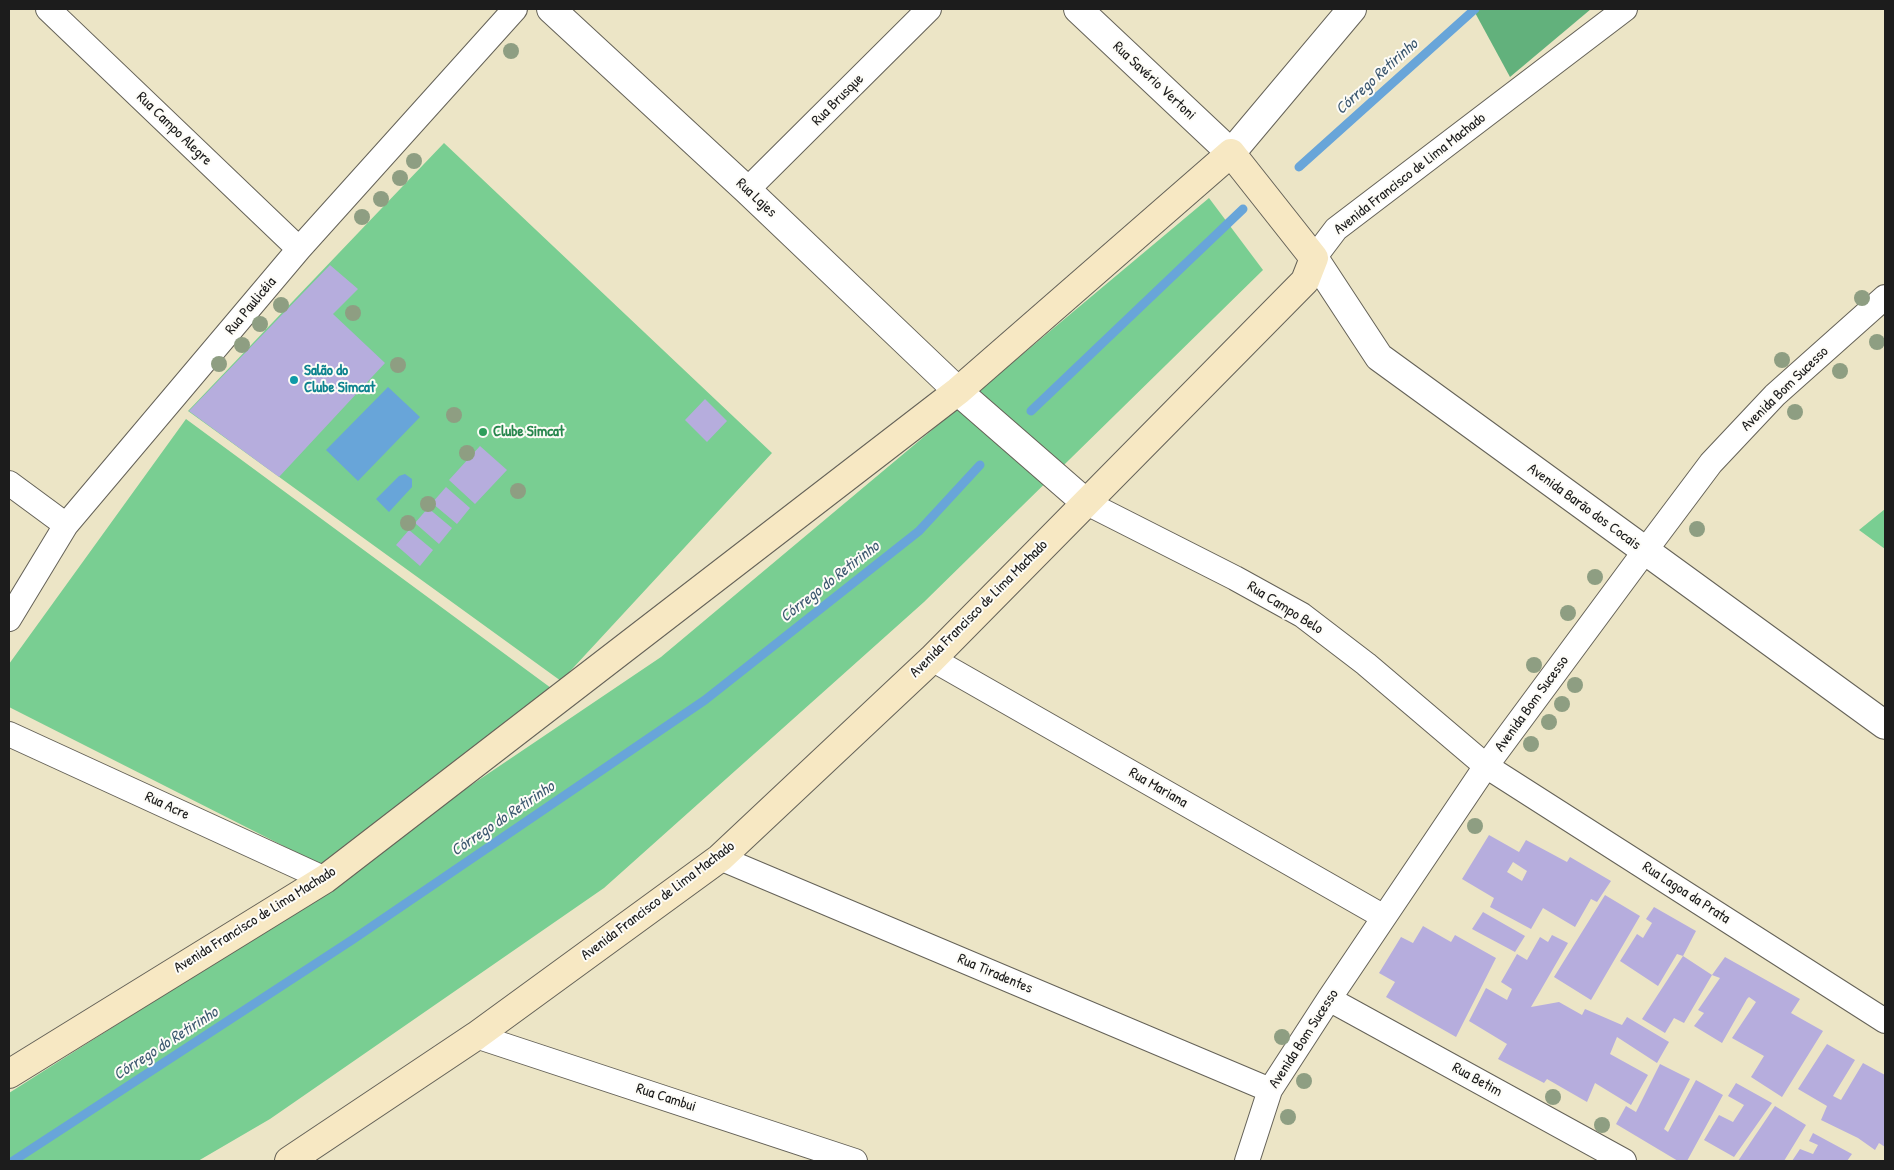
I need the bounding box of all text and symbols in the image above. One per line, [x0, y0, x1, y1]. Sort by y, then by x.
water label: Córrego Retirinho [1332, 35, 1422, 119]
street label: Rua Savério Vertoni [1109, 38, 1199, 124]
street label: Rua Brusque [808, 70, 868, 130]
street label: Rua Campo Alegre [132, 88, 216, 170]
street label: Avenida Francisco de Lima Machado [1331, 109, 1489, 239]
street label: Rua Lajes [732, 175, 780, 221]
street label: Rua Paulicéia [222, 274, 280, 338]
street label: Avenida Bom Sucesso [1738, 343, 1832, 435]
place label: Salão do Clube Simcat [304, 362, 375, 397]
marker: Salão do Clube Simcat [288, 374, 300, 386]
place label: Clube Simcat [493, 423, 564, 441]
marker: Clube Simcat [477, 426, 489, 438]
street label: Avenida Barão dos Cocais [1524, 460, 1644, 554]
street label: Avenida Francisco de Lima Machado [906, 536, 1052, 682]
water label: Córrego do Retirinho [777, 537, 883, 627]
street label: Rua Campo Belo [1244, 578, 1326, 638]
street label: Avenida Bom Sucesso [1491, 653, 1573, 755]
street label: Rua Mariana [1126, 764, 1190, 812]
water label: Córrego do Retirinho [448, 777, 558, 861]
street label: Rua Acre [142, 788, 192, 824]
street label: Avenida Francisco de Lima Machado [578, 837, 738, 965]
street label: Rua Lagoa da Prata [1639, 858, 1733, 928]
street label: Avenida Francisco de Lima Machado [171, 863, 339, 977]
street label: Rua Tiradentes [955, 950, 1035, 998]
street label: Avenida Bom Sucesso [1265, 986, 1343, 1092]
water label: Córrego do Retirinho [110, 1003, 222, 1085]
street label: Rua Betim [1449, 1059, 1505, 1101]
street label: Rua Cambui [634, 1080, 698, 1116]

